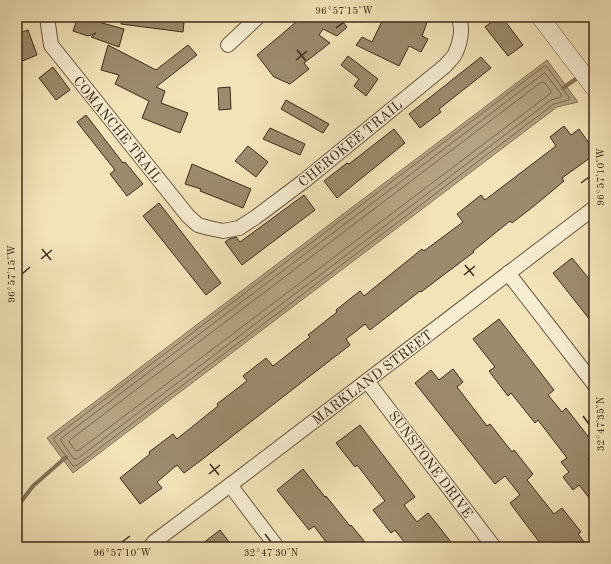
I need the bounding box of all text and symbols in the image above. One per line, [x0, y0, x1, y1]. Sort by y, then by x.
text: 96°57'15"W [315, 6, 373, 16]
street label: COMANCHE TRAIL [70, 74, 164, 185]
street label: CHEROKEE TRAIL [296, 98, 405, 190]
text: 96°57'10"W [596, 148, 606, 206]
text: 96°57'15"W [7, 245, 17, 303]
street label: MARKLAND STREET [310, 328, 435, 428]
text: 32°47'35"N [596, 396, 606, 451]
street label: SUNSTONE DRIVE [386, 409, 475, 521]
text: 96°57'10"W [93, 548, 151, 558]
text: 32°47'30"N [244, 548, 299, 558]

